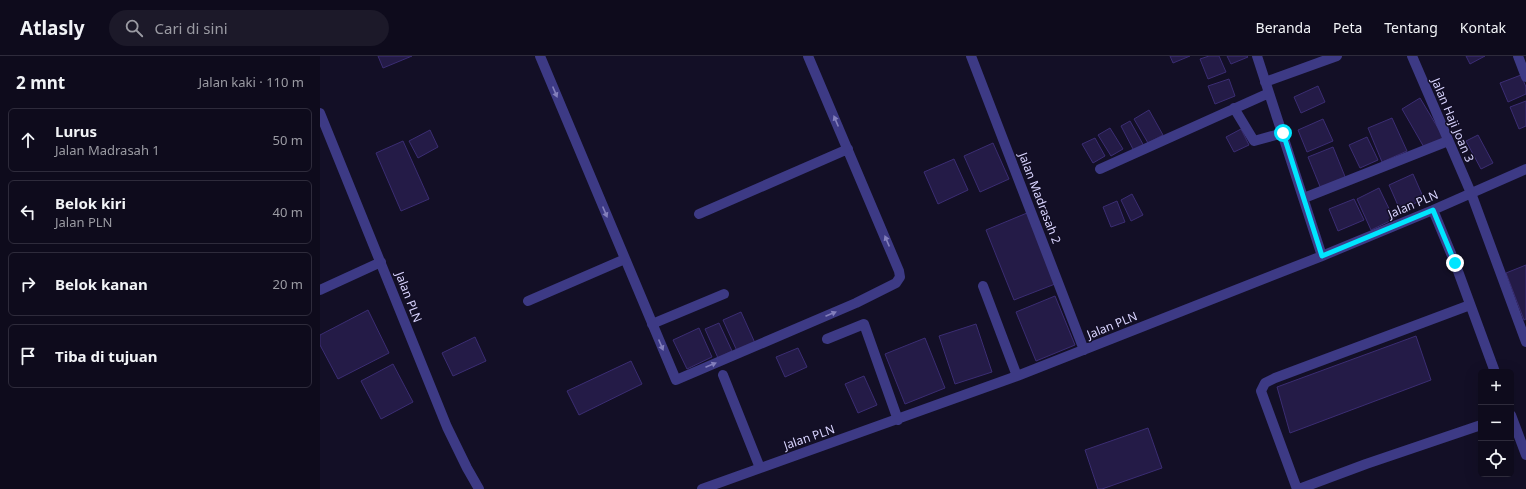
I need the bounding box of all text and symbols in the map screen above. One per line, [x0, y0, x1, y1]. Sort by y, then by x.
search box [109, 10, 389, 46]
text: Atlasly [20, 15, 85, 41]
icon: search [123, 17, 145, 39]
text: Cari di sini [155, 18, 228, 38]
text: Beranda [1256, 18, 1311, 37]
text: Peta [1333, 18, 1362, 37]
text: Tentang [1384, 18, 1438, 37]
text: Kontak [1460, 18, 1506, 37]
text: 2 mnt [16, 71, 65, 94]
text: Jalan kaki · 110 m [198, 73, 304, 91]
street label: Jalan Haji Joan 3 [1427, 74, 1478, 165]
one-way arrow [552, 86, 558, 98]
one-way arrow [833, 116, 839, 127]
text: Lurus [55, 121, 97, 141]
route start [1274, 124, 1292, 142]
icon: ahead [17, 129, 39, 151]
text: 50 m [273, 131, 303, 149]
text: Jalan Madrasah 1 [55, 141, 160, 159]
street label: Jalan Madrasah 2 [1014, 149, 1065, 246]
street label: Jalan PLN [1384, 186, 1441, 223]
text: Belok kiri [55, 193, 126, 213]
icon: left [17, 201, 39, 223]
text: 40 m [273, 203, 303, 221]
one-way arrow [602, 206, 608, 217]
text: Jalan PLN [55, 213, 112, 231]
one-way arrow [884, 235, 890, 246]
route end [1446, 254, 1464, 272]
street label: Jalan PLN [391, 268, 426, 325]
icon: right [17, 273, 39, 295]
text: Belok kanan [55, 274, 148, 294]
text: 20 m [273, 275, 303, 293]
street label: Jalan PLN [1083, 307, 1140, 343]
one-way arrow [825, 311, 837, 317]
one-way arrow [658, 339, 664, 351]
icon: arrive [17, 345, 39, 367]
text: Tiba di tujuan [55, 346, 158, 366]
one-way arrow [706, 362, 717, 368]
map controls [1478, 369, 1514, 477]
button: + [1478, 369, 1514, 405]
button: − [1478, 405, 1514, 441]
street label: Jalan PLN [780, 420, 837, 454]
button: locate [1478, 441, 1514, 477]

